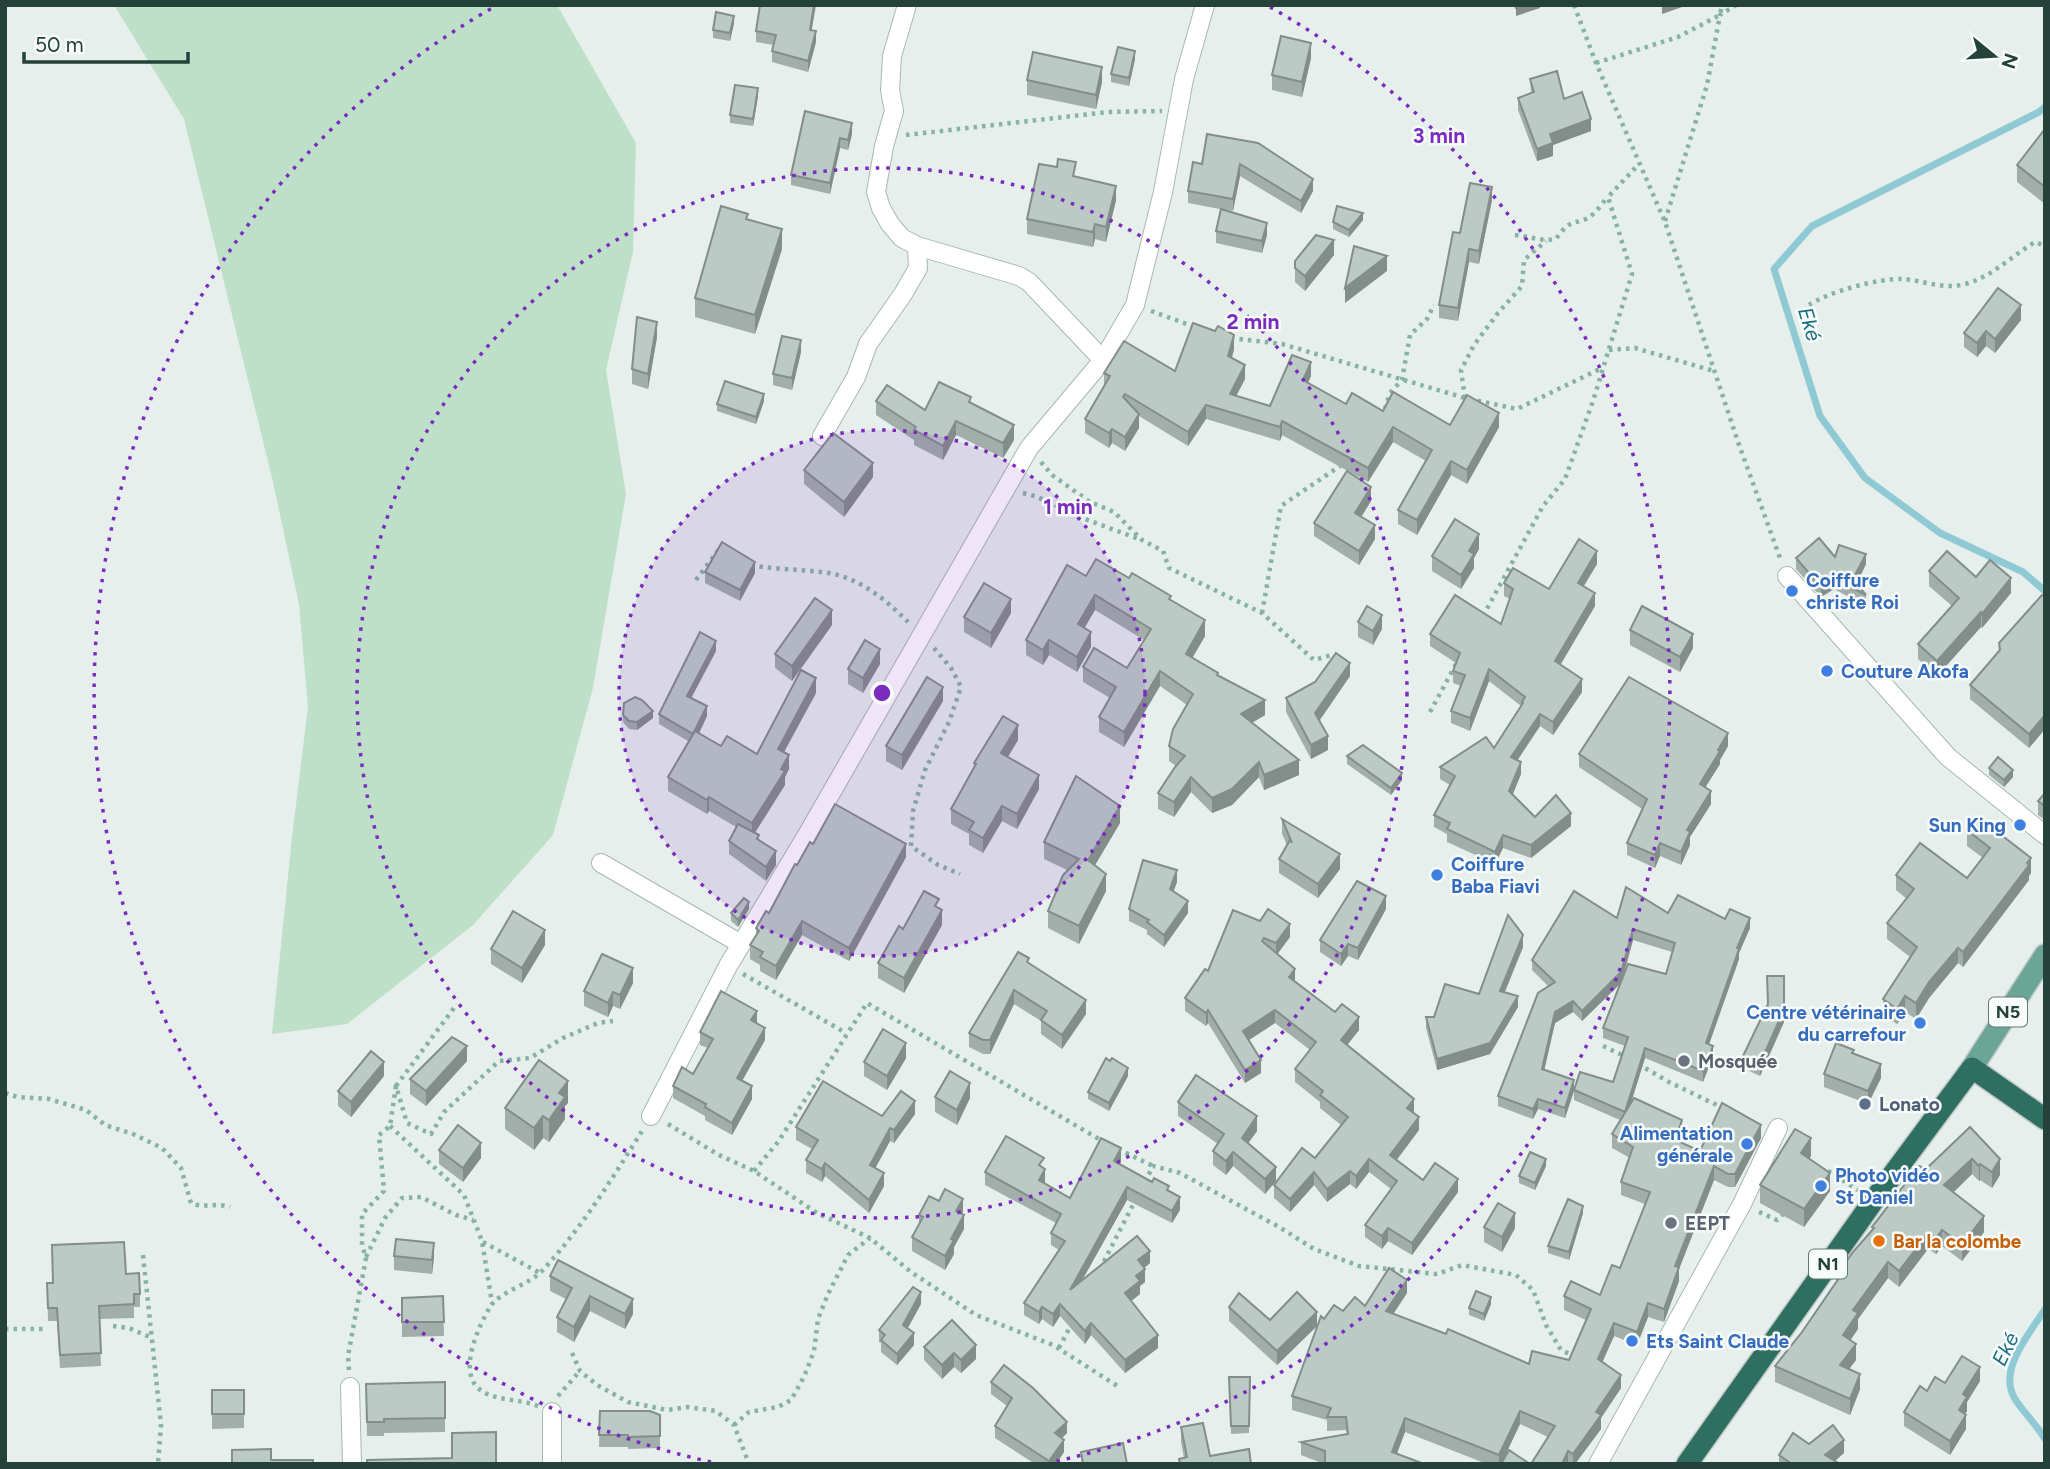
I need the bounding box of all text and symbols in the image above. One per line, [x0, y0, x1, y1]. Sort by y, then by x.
scale bar [24, 21, 189, 65]
north arrow [1959, 21, 2029, 91]
text: 50 m [35, 32, 84, 57]
text: N [1996, 51, 2023, 72]
text: 3 min [1413, 123, 1465, 148]
water label: Eké [1793, 304, 1827, 344]
text: 2 min [1227, 309, 1279, 334]
text: 1 min [1043, 494, 1093, 519]
place label: Coiffure christe Roi [1806, 569, 1899, 614]
marker: Coiffure christe Roi [1784, 583, 1800, 599]
place label: Couture Akofa [1841, 660, 1969, 683]
marker: Couture Akofa [1819, 663, 1835, 679]
centre of rings [870, 681, 894, 705]
place label: Sun King [1929, 814, 2006, 837]
marker: Sun King [2012, 817, 2028, 833]
place label: Coiffure Baba Fiavi [1451, 853, 1540, 898]
marker: Coiffure Baba Fiavi [1429, 867, 1445, 883]
road number: N5 [1989, 998, 2027, 1027]
place label: Centre vétérinaire du carrefour [1746, 1001, 1906, 1046]
marker: Centre vétérinaire du carrefour [1912, 1015, 1928, 1031]
place label: Mosquée [1698, 1050, 1778, 1073]
marker: Mosquée [1676, 1053, 1692, 1069]
place label: Lonato [1879, 1093, 1940, 1116]
marker: Lonato [1857, 1096, 1873, 1112]
place label: Alimentation générale [1620, 1122, 1733, 1167]
marker: Alimentation générale [1739, 1136, 1755, 1152]
place label: Photo vidéo St Daniel [1835, 1164, 1940, 1209]
marker: Photo vidéo St Daniel [1813, 1178, 1829, 1194]
place label: EEPT [1685, 1212, 1730, 1235]
marker: EEPT [1663, 1215, 1679, 1231]
place label: Bar la colombe [1893, 1230, 2022, 1253]
marker: Bar la colombe [1871, 1233, 1887, 1249]
road number: N1 [1809, 1250, 1847, 1279]
water label: Eké [1986, 1328, 2024, 1370]
place label: Ets Saint Claude [1646, 1330, 1789, 1353]
marker: Ets Saint Claude [1624, 1333, 1640, 1349]

